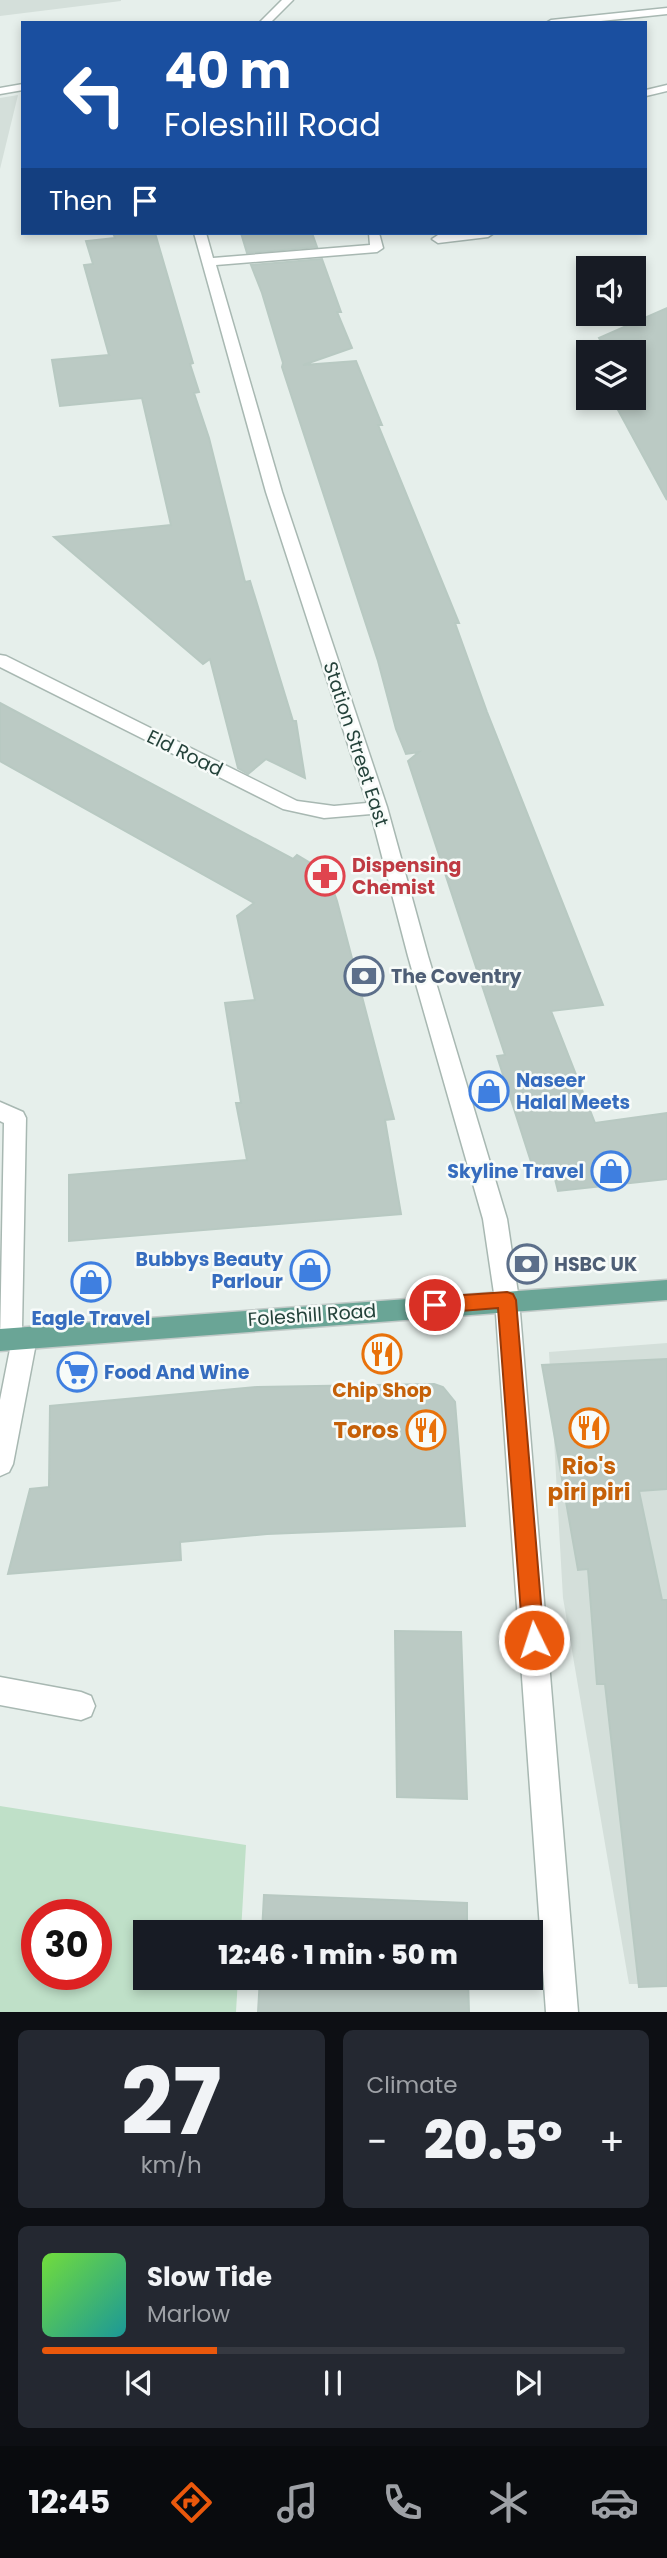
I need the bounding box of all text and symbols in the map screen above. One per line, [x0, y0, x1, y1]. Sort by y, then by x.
text: 40 m [164, 37, 291, 105]
icon: left [49, 49, 140, 140]
text: Foleshill Road [164, 102, 381, 147]
icon: arrive [126, 182, 164, 220]
text: Then [49, 183, 112, 219]
map controls [576, 256, 646, 410]
button: sound [576, 256, 646, 326]
button: layers [576, 340, 646, 410]
street label: Station Street East [317, 658, 395, 830]
street label: Eld Road [142, 723, 228, 783]
place label: Dispensing Chemist [352, 852, 461, 901]
pharmacy icon: Dispensing Chemist [304, 855, 346, 897]
bank icon: The Coventry [343, 955, 385, 997]
place label: The Coventry [391, 963, 523, 990]
place label: Naseer Halal Meets [516, 1067, 630, 1116]
shop icon: Naseer Halal Meets [468, 1070, 510, 1112]
shop icon: Skyline Travel [590, 1150, 632, 1192]
place label: Skyline Travel [447, 1158, 584, 1185]
bank icon: HSBC UK [506, 1243, 548, 1285]
place label: Bubbys Beauty Parlour [136, 1246, 284, 1295]
shop icon: Bubbys Beauty Parlour [289, 1249, 331, 1291]
place label: HSBC UK [554, 1251, 637, 1278]
shop icon: Eagle Travel [70, 1261, 112, 1303]
pin [405, 1275, 465, 1335]
icon: arrive [416, 1286, 454, 1324]
street label: Foleshill Road [247, 1297, 377, 1333]
place label: Eagle Travel [32, 1305, 150, 1332]
restaurant icon: Chip Shop [361, 1333, 403, 1375]
supermarket icon: Food And Wine [56, 1351, 98, 1393]
place label: Food And Wine [104, 1359, 250, 1386]
place label: Chip Shop [332, 1377, 432, 1404]
restaurant icon: Rio's piri piri [568, 1407, 610, 1449]
restaurant icon: Toros [405, 1409, 447, 1451]
place label: Toros [333, 1414, 399, 1446]
place label: Rio's piri piri [548, 1450, 630, 1508]
position arrow [497, 1603, 571, 1677]
speed limit sign: 30 [21, 1899, 112, 1990]
text: 12:46 · 1 min · 50 m [218, 1937, 458, 1973]
text: 27 [121, 2038, 222, 2166]
text: Climate [367, 2069, 457, 2101]
text: 20.5° [424, 2104, 562, 2177]
text: − [367, 2115, 387, 2168]
text: + [599, 2115, 625, 2168]
text: km/h [141, 2149, 202, 2181]
text: Slow Tide [147, 2259, 272, 2295]
text: Marlow [147, 2298, 230, 2330]
icon: previous [120, 2364, 158, 2402]
icon: pause [314, 2364, 352, 2402]
icon: next [509, 2364, 547, 2402]
icon: directions [167, 2478, 216, 2527]
icon: music [273, 2478, 322, 2527]
icon: phone [378, 2478, 427, 2527]
icon: climate [484, 2478, 533, 2527]
icon: car [590, 2478, 639, 2527]
text: 12:45 [28, 2479, 110, 2524]

